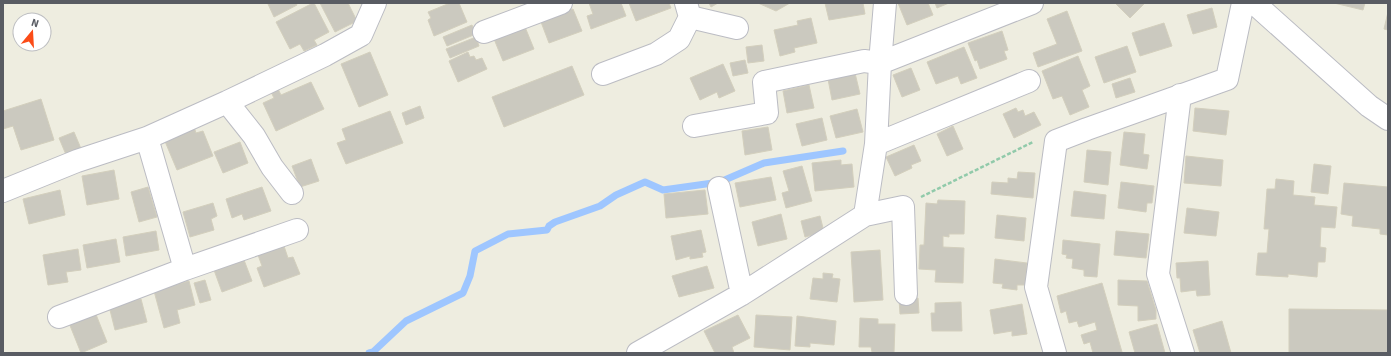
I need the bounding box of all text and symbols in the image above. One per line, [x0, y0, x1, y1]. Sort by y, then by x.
north arrow [12, 12, 52, 52]
text: N [29, 15, 41, 31]

